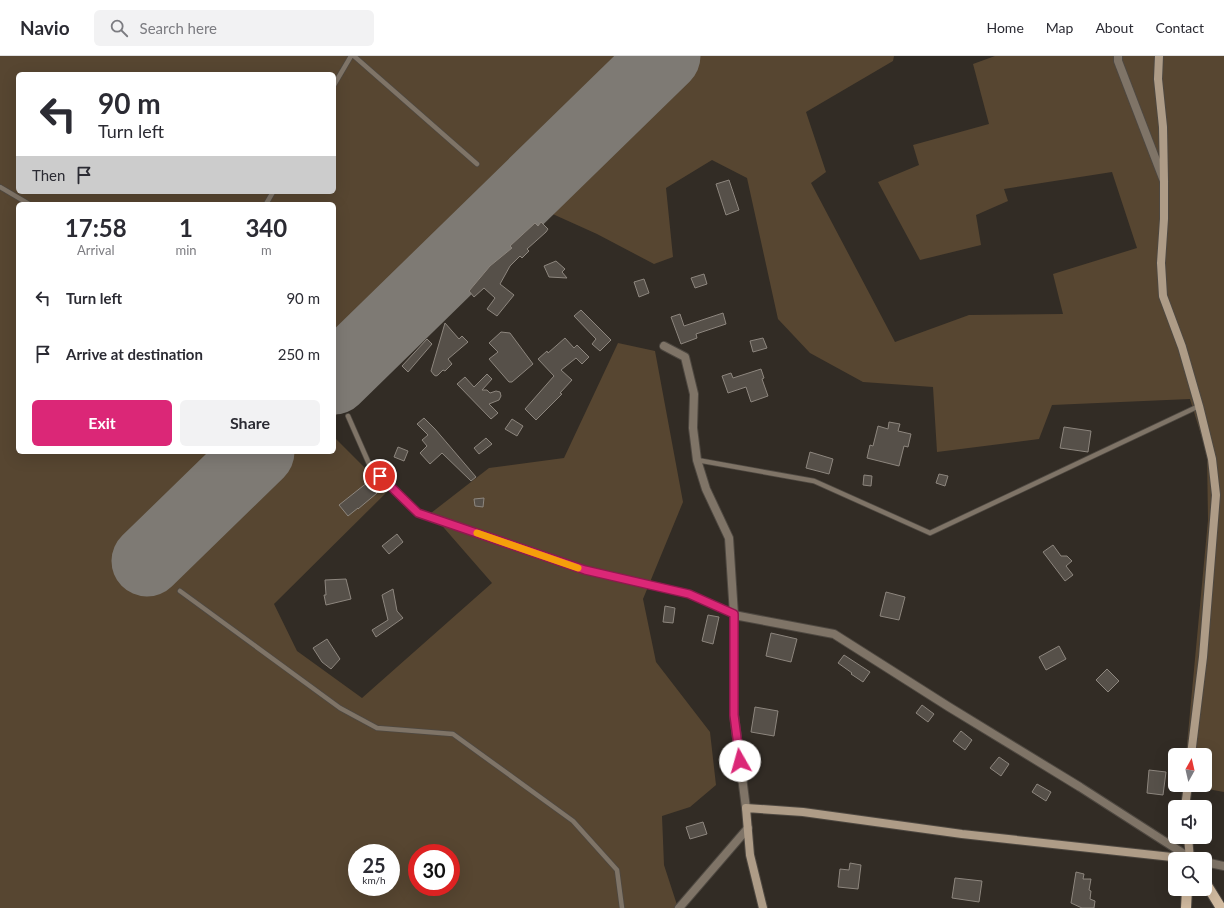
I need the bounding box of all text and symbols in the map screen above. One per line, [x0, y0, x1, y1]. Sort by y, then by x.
search box [94, 10, 374, 46]
text: Navio [20, 16, 70, 39]
icon: search [108, 17, 130, 39]
text: Search here [140, 19, 217, 37]
text: Home [986, 19, 1024, 36]
text: Map [1046, 19, 1073, 36]
text: About [1095, 19, 1133, 36]
text: Contact [1155, 19, 1204, 36]
text: 90 m [98, 86, 161, 120]
icon: left [32, 88, 84, 140]
text: Turn left [98, 120, 164, 142]
icon: arrive [73, 164, 95, 186]
text: Then [32, 166, 65, 184]
text: 17:58 [65, 213, 127, 242]
text: 1 [179, 213, 193, 242]
text: 340 [245, 213, 287, 242]
text: Arrival [77, 242, 114, 258]
text: min [176, 242, 197, 258]
text: m [261, 242, 272, 258]
icon: left [32, 287, 54, 309]
text: Turn left [66, 289, 122, 307]
text: 90 m [286, 289, 320, 307]
icon: arrive [32, 343, 54, 365]
text: Arrive at destination [66, 345, 203, 363]
text: 250 m [278, 345, 320, 363]
button: Exit [32, 400, 172, 446]
button: Share [180, 400, 320, 446]
pin [363, 459, 397, 493]
icon: arrive [369, 465, 391, 487]
position arrow [719, 740, 761, 782]
north arrow [1168, 748, 1212, 792]
map controls [1168, 748, 1212, 896]
button: sound [1168, 800, 1212, 844]
speed limit sign: 30 [408, 844, 460, 896]
button: search [1168, 852, 1212, 896]
text: 25 [362, 853, 386, 877]
text: km/h [362, 874, 386, 886]

